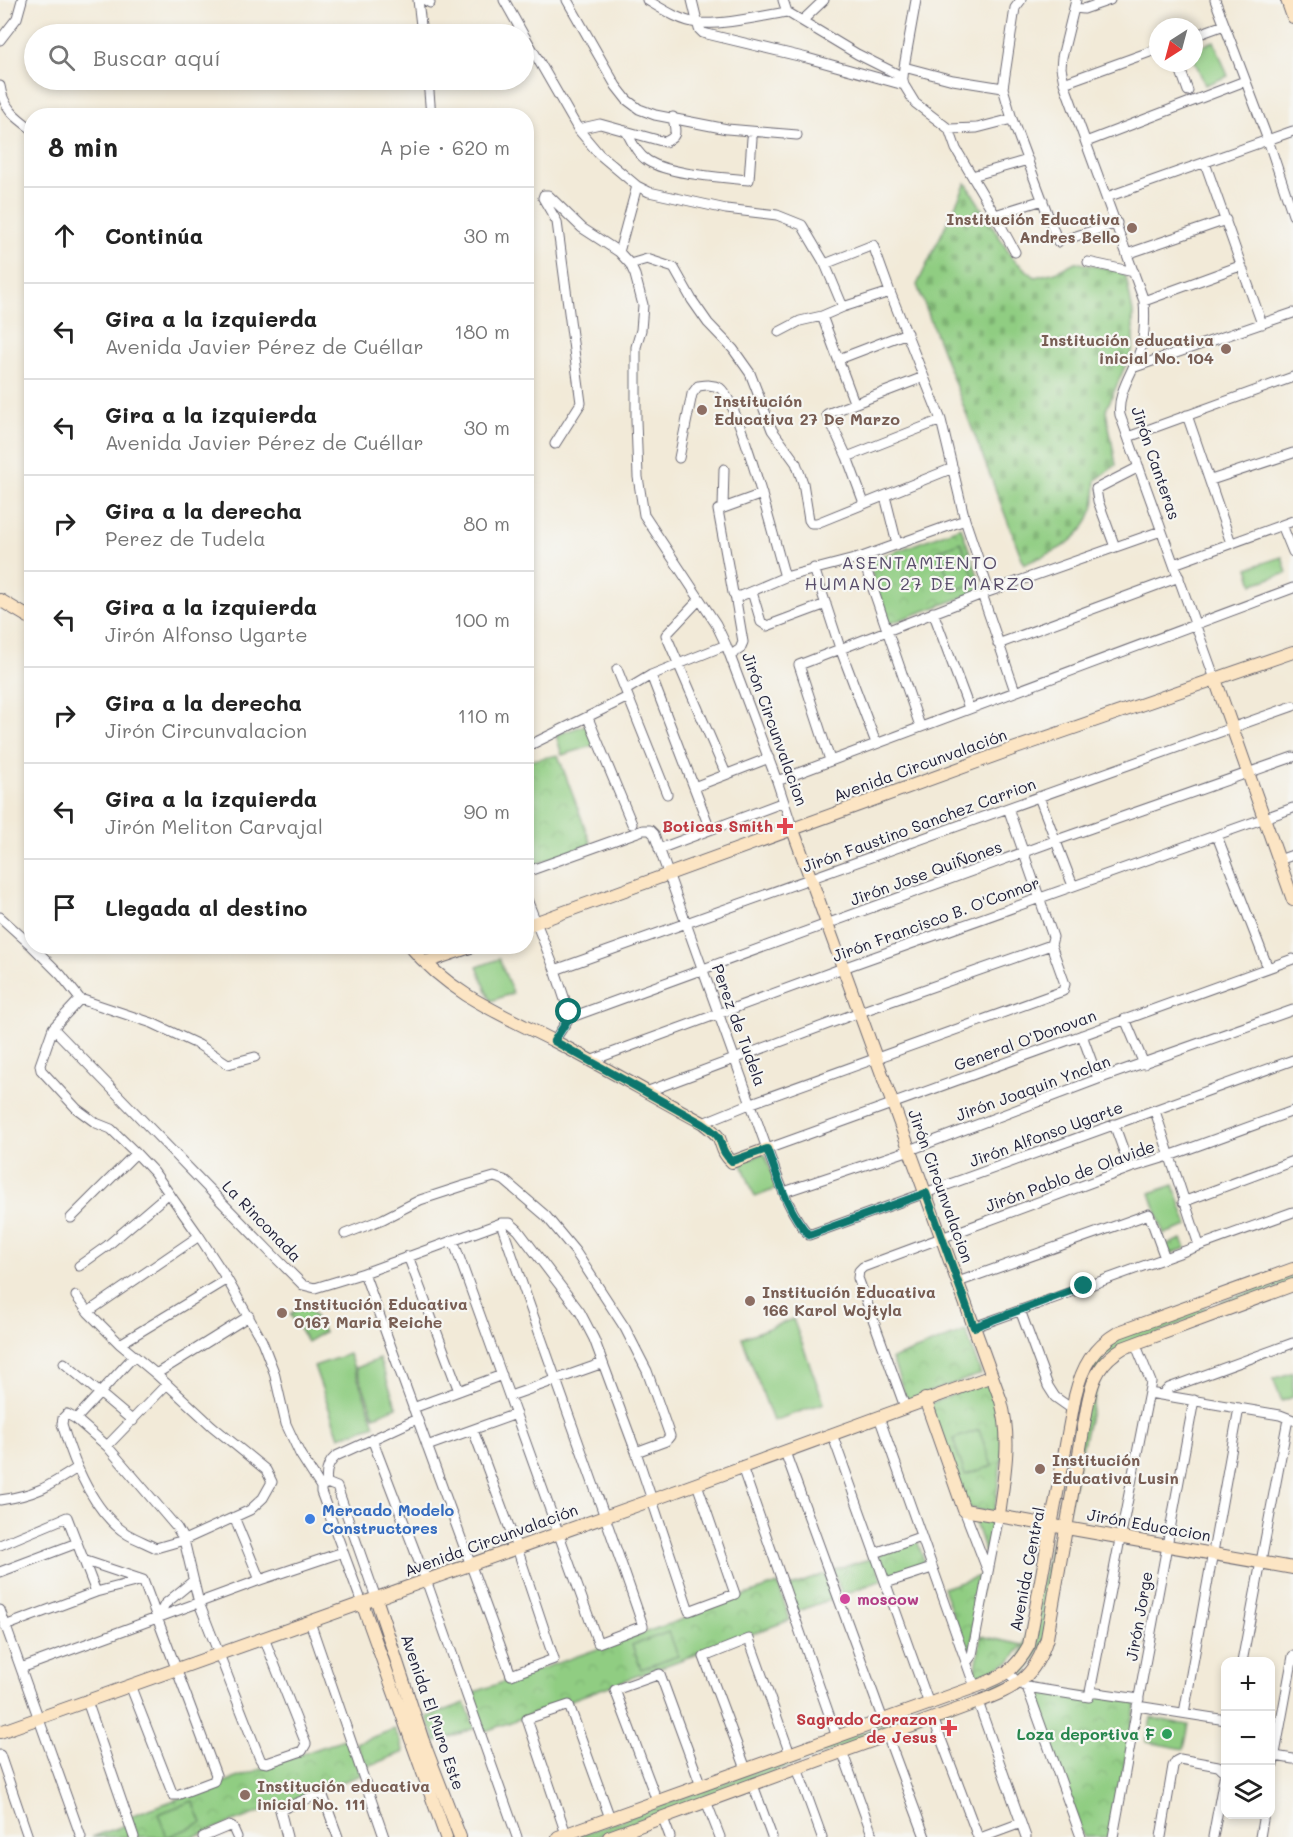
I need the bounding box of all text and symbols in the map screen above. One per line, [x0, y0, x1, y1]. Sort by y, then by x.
north arrow [1149, 18, 1203, 72]
search box [24, 24, 534, 90]
icon: search [45, 41, 78, 74]
text: Buscar aquí [93, 43, 221, 72]
text: 8 min [48, 130, 118, 164]
text: A pie · 620 m [380, 134, 510, 160]
place label: Institución Educativa Andres Bello [946, 208, 1120, 247]
icon: ahead [48, 219, 81, 252]
text: Continúa [105, 221, 203, 250]
marker: Institución Educativa Andres Bello [1125, 221, 1139, 235]
text: 30 m [464, 222, 510, 248]
text: Gira a la izquierda [105, 304, 317, 333]
icon: left [48, 315, 81, 348]
text: 180 m [454, 318, 510, 344]
place label: Institución educativa inicial No. 104 [1041, 329, 1214, 368]
text: Avenida Javier Pérez de Cuéllar [105, 333, 424, 359]
marker: Institución educativa inicial No. 104 [1219, 342, 1233, 356]
place label: Institución Educativa 27 De Marzo [714, 390, 900, 429]
text: Gira a la izquierda [105, 400, 317, 429]
marker: Institución Educativa 27 De Marzo [695, 403, 709, 417]
street label: Jirón Canteras [1127, 404, 1186, 522]
icon: left [48, 411, 81, 444]
text: 30 m [464, 414, 510, 440]
text: Avenida Javier Pérez de Cuéllar [105, 429, 424, 455]
text: Gira a la derecha [105, 496, 302, 525]
icon: right [48, 507, 81, 540]
text: 80 m [463, 510, 510, 536]
text: Perez de Tudela [105, 525, 266, 551]
district label: ASENTAMIENTO HUMANO 27 DE MARZO [805, 550, 1035, 595]
text: Gira a la izquierda [105, 592, 317, 621]
icon: left [48, 603, 81, 636]
text: 100 m [454, 606, 510, 632]
text: Jirón Alfonso Ugarte [105, 621, 308, 647]
street label: Jirón Circunvalacion [738, 649, 813, 808]
text: Gira a la derecha [105, 688, 302, 717]
icon: right [48, 699, 81, 732]
text: 110 m [457, 702, 510, 728]
text: Jirón Circunvalacion [105, 717, 307, 743]
street label: Avenida Circunvalación [830, 723, 1010, 806]
street label: Jirón Faustino Sanchez Carrion [799, 772, 1038, 877]
text: Gira a la izquierda [105, 784, 317, 813]
icon: left [48, 795, 81, 828]
text: 90 m [464, 798, 510, 824]
text: Jirón Meliton Carvajal [105, 813, 323, 839]
place label: Boticas Smith [662, 815, 773, 836]
marker: Boticas Smith [778, 819, 792, 833]
street label: Jirón Jose QuiÑones [847, 835, 1005, 910]
street label: Jirón Francisco B. O'Connor [829, 871, 1042, 966]
icon: arrive [48, 891, 81, 924]
text: Llegada al destino [105, 893, 307, 922]
street label: Perez de Tudela [708, 961, 771, 1089]
route start [555, 998, 581, 1024]
street label: General O'Donovan [951, 1004, 1099, 1075]
street label: Jirón Joaquin Ynclan [953, 1050, 1113, 1125]
street label: Jirón Alfonso Ugarte [966, 1096, 1126, 1171]
street label: Jirón Circunvalacion [904, 1106, 979, 1265]
street label: Jirón Pablo de Olavide [982, 1135, 1158, 1216]
street label: La Rinconada [218, 1175, 307, 1266]
route end [1070, 1272, 1096, 1298]
place label: Institución Educativa 166 Karol Wojtyla [762, 1281, 936, 1320]
place label: Institución Educativa 0167 Maria Reiche [294, 1293, 468, 1332]
marker: Institución Educativa 166 Karol Wojtyla [743, 1294, 757, 1308]
marker: Institución Educativa 0167 Maria Reiche [275, 1306, 289, 1320]
place label: Institución Educativa Lusin [1052, 1449, 1179, 1488]
marker: Institución Educativa Lusin [1033, 1462, 1047, 1476]
street label: Avenida Circunvalación [401, 1498, 581, 1581]
place label: Mercado Modelo Constructores [322, 1499, 454, 1538]
street label: Jirón Educacion [1086, 1503, 1213, 1546]
street label: Avenida Central [1004, 1505, 1049, 1633]
marker: Mercado Modelo Constructores [303, 1512, 317, 1526]
street label: Jirón Jorge [1120, 1569, 1157, 1662]
place label: moscow [857, 1588, 919, 1609]
marker: moscow [838, 1592, 852, 1606]
street label: Avenida El Muro Este [397, 1631, 470, 1792]
map controls [1221, 1657, 1275, 1819]
button: + [1221, 1657, 1275, 1711]
place label: Sagrado Corazon de Jesus [796, 1708, 937, 1747]
button: − [1221, 1711, 1275, 1765]
marker: Sagrado Corazon de Jesus [942, 1721, 956, 1735]
place label: Loza deportiva F [1017, 1723, 1155, 1744]
marker: Loza deportiva F [1160, 1727, 1174, 1741]
button: layers [1221, 1765, 1275, 1819]
place label: Institución educativa inicial No. 111 [257, 1775, 430, 1814]
marker: Institución educativa inicial No. 111 [238, 1788, 252, 1802]

